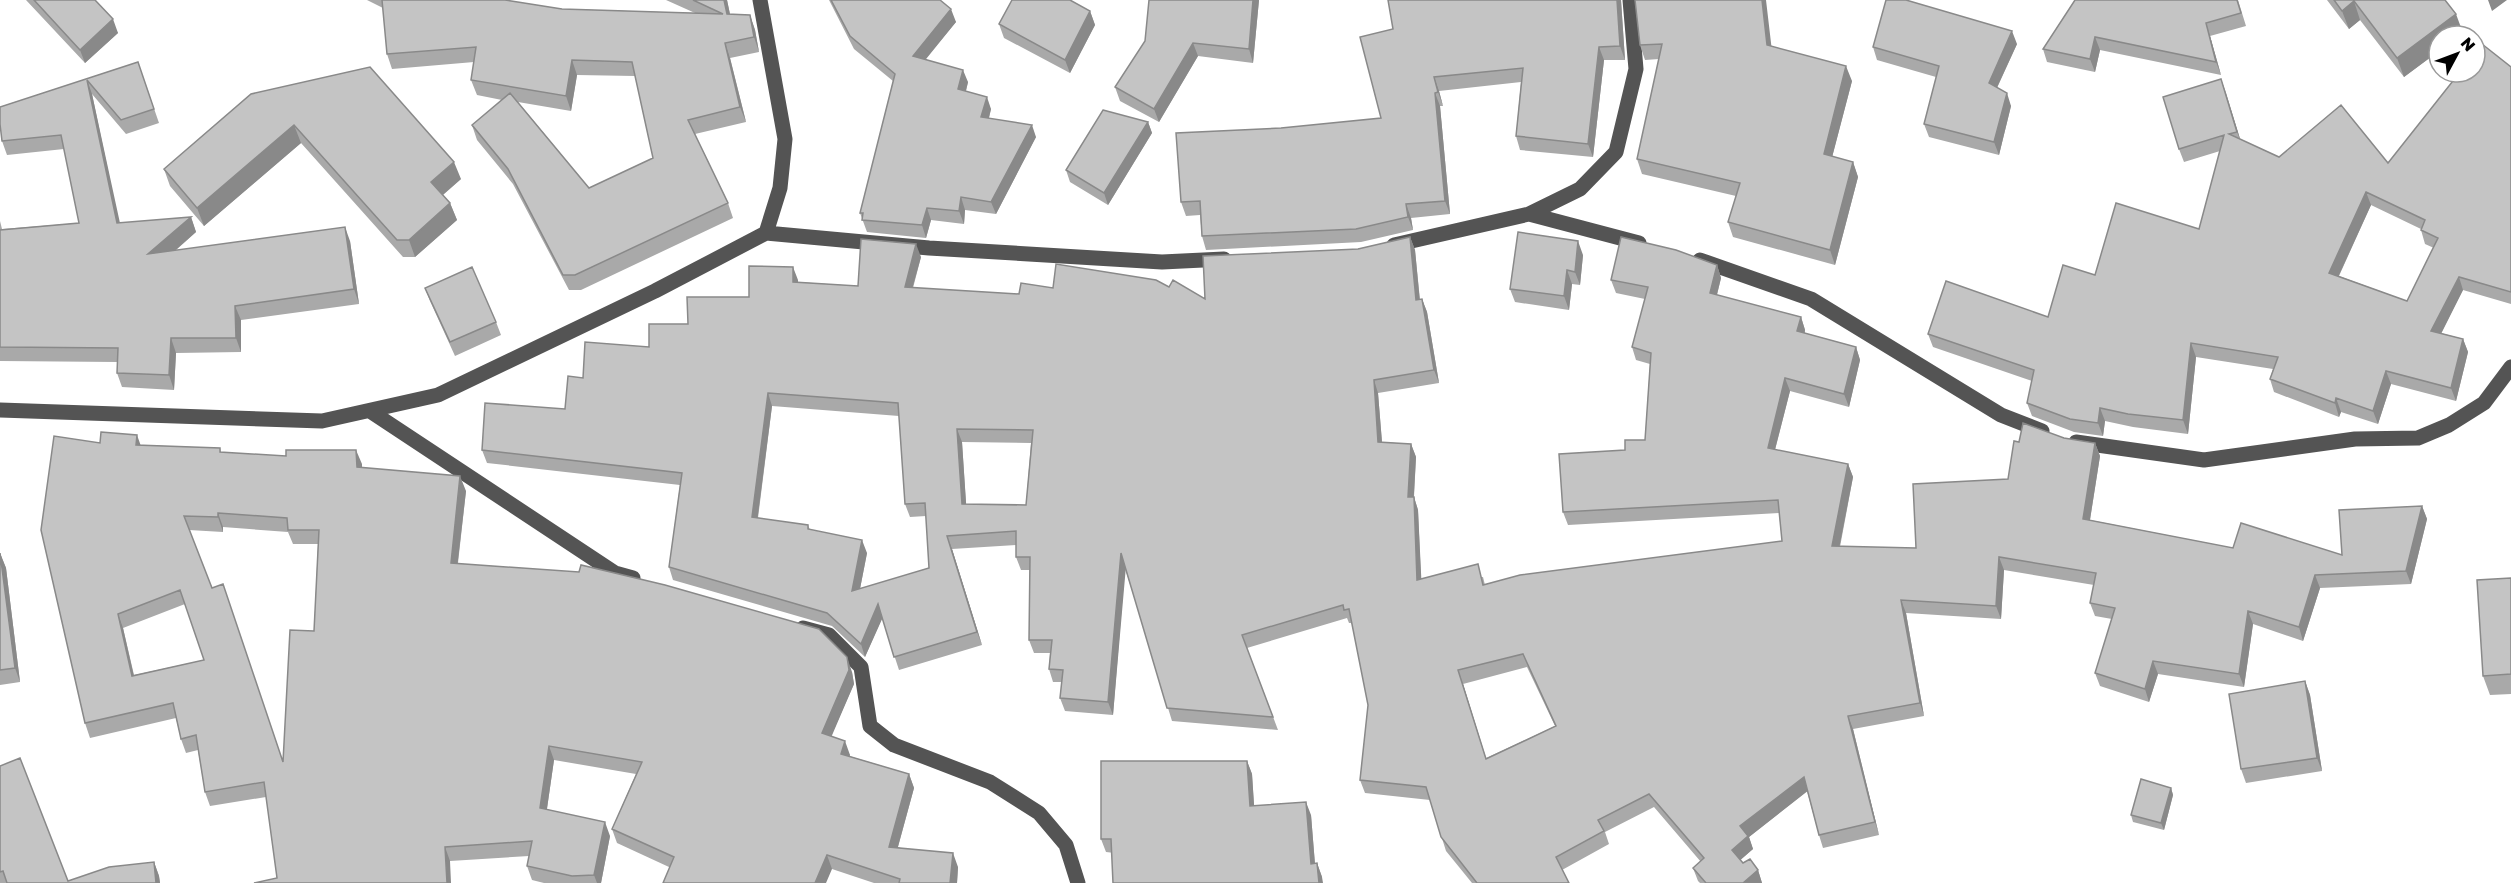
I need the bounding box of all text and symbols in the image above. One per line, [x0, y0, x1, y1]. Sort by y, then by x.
north arrow [2427, 24, 2487, 84]
text: N [2457, 33, 2480, 55]

